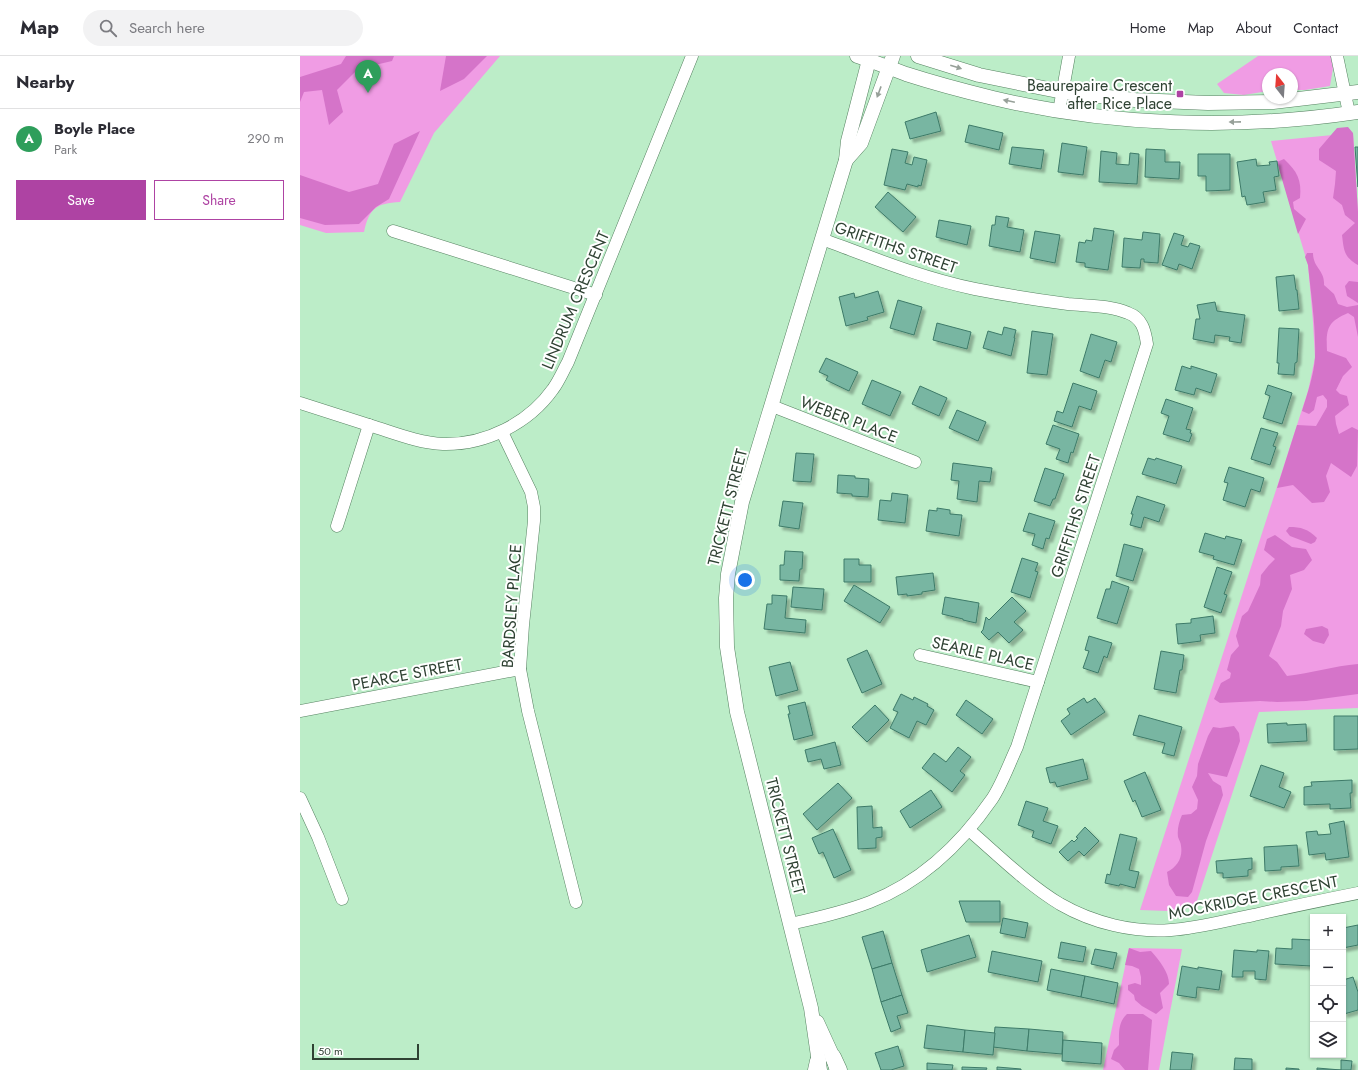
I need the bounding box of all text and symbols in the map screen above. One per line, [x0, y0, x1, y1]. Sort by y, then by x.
search box [83, 10, 363, 46]
text: Map [20, 14, 59, 41]
icon: search [97, 17, 119, 39]
text: Search here [129, 17, 205, 39]
text: Home [1130, 18, 1166, 38]
text: Map [1188, 18, 1214, 38]
text: About [1236, 18, 1271, 38]
text: Contact [1293, 18, 1338, 38]
pin: A [355, 60, 381, 93]
one-way arrow [950, 64, 962, 70]
north arrow [1262, 68, 1298, 104]
text: Nearby [16, 70, 74, 94]
place label: Beaurepaire Crescent after Rice Place [1027, 74, 1172, 115]
one-way arrow [876, 87, 882, 99]
marker: Beaurepaire Crescent after Rice Place [1175, 89, 1185, 99]
one-way arrow [1002, 98, 1015, 104]
text: Boyle Place [54, 118, 135, 140]
one-way arrow [1228, 119, 1241, 125]
text: A [24, 129, 34, 148]
text: 290 m [247, 129, 284, 148]
text: Park [54, 140, 77, 159]
button: Save [16, 180, 146, 220]
button: Share [154, 180, 284, 220]
street label: GRIFFITHS STREET [832, 216, 961, 279]
street label: LINDRUM CRESCENT [536, 227, 615, 373]
street label: WEBER PLACE [797, 390, 901, 449]
street label: TRICKETT STREET [702, 446, 753, 568]
street label: GRIFFITHS STREET [1045, 451, 1106, 581]
street label: BARDSLEY PLACE [496, 543, 527, 669]
your location [735, 570, 755, 590]
street label: SEARLE PLACE [930, 631, 1036, 676]
street label: PEARCE STREET [350, 652, 465, 696]
street label: TRICKETT STREET [760, 775, 811, 897]
street label: MOCKRIDGE CRESCENT [1166, 870, 1340, 925]
map controls [1310, 914, 1346, 1058]
button: + [1310, 914, 1346, 950]
button: − [1310, 950, 1346, 986]
button: locate [1310, 986, 1346, 1022]
button: layers [1310, 1022, 1346, 1058]
scale bar [312, 1042, 419, 1061]
text: 50 m [318, 1043, 343, 1059]

